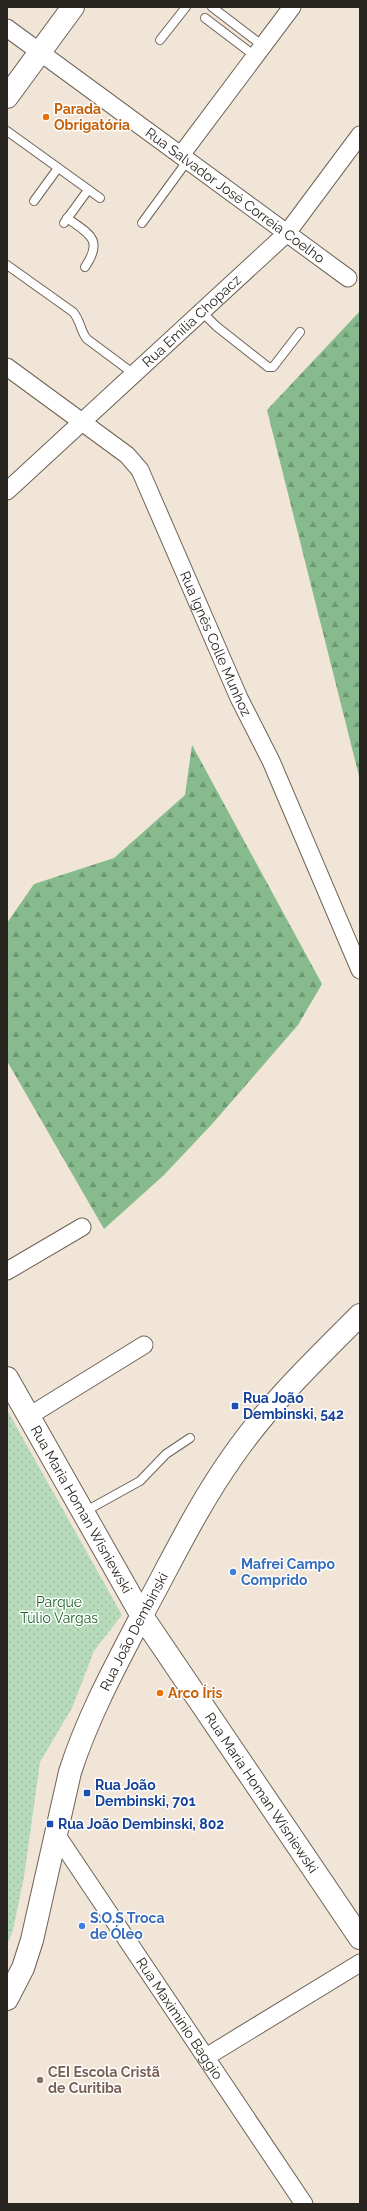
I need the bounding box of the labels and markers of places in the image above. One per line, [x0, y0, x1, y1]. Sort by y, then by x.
place label: Parada Obrigatória [54, 101, 130, 133]
marker: Parada Obrigatória [41, 112, 51, 122]
place label: Rua João Dembinski, 542 [243, 1390, 344, 1422]
marker: Rua João Dembinski, 542 [230, 1401, 240, 1411]
place label: Mafrei Campo Comprido [241, 1556, 335, 1588]
marker: Mafrei Campo Comprido [228, 1567, 238, 1577]
place label: Arco Íris [168, 1684, 222, 1701]
marker: Arco Íris [155, 1688, 165, 1698]
place label: Rua João Dembinski, 701 [95, 1777, 196, 1809]
marker: Rua João Dembinski, 701 [82, 1788, 92, 1798]
place label: Rua João Dembinski, 802 [58, 1816, 224, 1832]
marker: Rua João Dembinski, 802 [45, 1819, 55, 1829]
place label: S.O.S Troca de Óleo [90, 1910, 165, 1942]
marker: S.O.S Troca de Óleo [77, 1921, 87, 1931]
place label: CEI Escola Cristã de Curitiba [48, 2064, 160, 2096]
marker: CEI Escola Cristã de Curitiba [35, 2075, 45, 2085]

